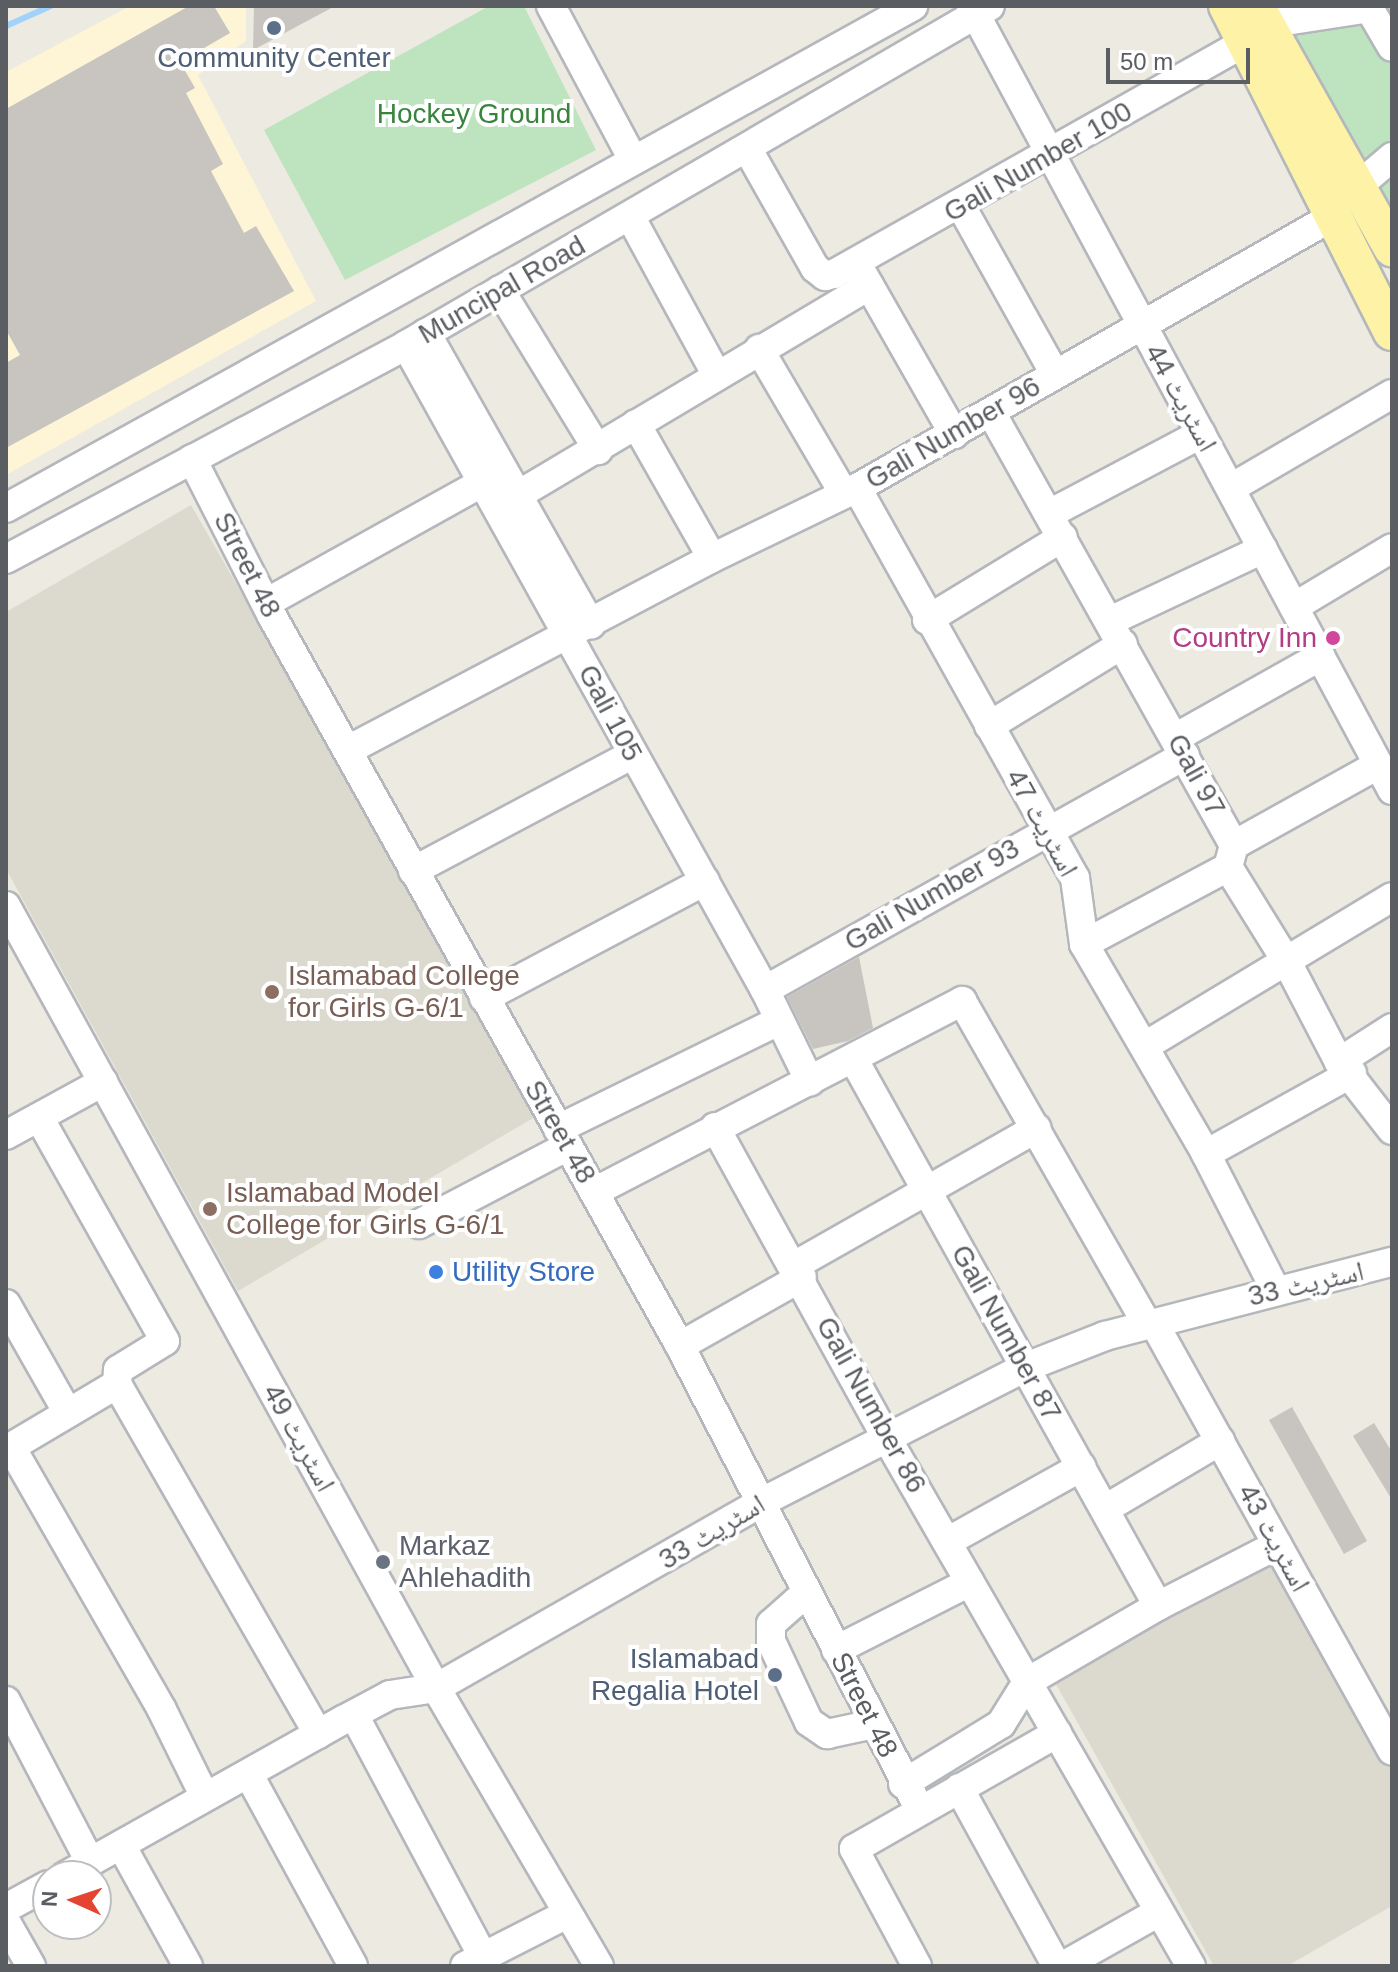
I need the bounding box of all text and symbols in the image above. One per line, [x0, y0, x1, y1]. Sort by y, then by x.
marker: Community Center [265, 19, 283, 37]
scale bar [1110, 32, 1254, 82]
place label: Community Center [157, 41, 391, 75]
text: 50 m [1120, 48, 1173, 75]
street label: Gali Number 100 [938, 95, 1138, 229]
park label: Hockey Ground [377, 97, 571, 131]
street label: Muncipal Road [413, 229, 591, 351]
street label: اسٹریٹ 44 [1138, 338, 1224, 458]
street label: Gali Number 96 [860, 369, 1046, 497]
street label: Street 48 [206, 507, 288, 623]
place label: Country Inn [1172, 621, 1317, 655]
marker: Country Inn [1324, 629, 1342, 647]
street label: Gali 105 [571, 659, 649, 767]
street label: Gali 97 [1160, 728, 1232, 822]
street label: اسٹریٹ 47 [999, 763, 1085, 883]
street label: Gali Number 93 [839, 831, 1025, 959]
place label: Islamabad College for Girls G-6/1 [288, 959, 520, 1025]
marker: Islamabad College for Girls G-6/1 [263, 983, 281, 1001]
street label: Street 48 [517, 1074, 603, 1190]
place label: Islamabad Model College for Girls G-6/1 [226, 1176, 505, 1242]
marker: Islamabad Model College for Girls G-6/1 [201, 1200, 219, 1218]
street label: Gali Number 87 [944, 1239, 1068, 1427]
street label: اسٹریٹ 33 [1245, 1254, 1367, 1314]
place label: Utility Store [452, 1255, 595, 1289]
marker: Utility Store [427, 1263, 445, 1281]
street label: Gali Number 86 [809, 1311, 933, 1499]
street label: اسٹریٹ 49 [256, 1378, 342, 1498]
street label: اسٹریٹ 43 [1231, 1478, 1317, 1598]
street label: اسٹریٹ 33 [653, 1487, 771, 1577]
place label: Markaz Ahlehadith [399, 1529, 531, 1595]
marker: Markaz Ahlehadith [374, 1553, 392, 1571]
place label: Islamabad Regalia Hotel [591, 1642, 759, 1708]
street label: Street 48 [823, 1647, 905, 1763]
marker: Islamabad Regalia Hotel [766, 1666, 784, 1684]
north arrow [32, 1860, 112, 1940]
text: N [37, 1890, 62, 1907]

